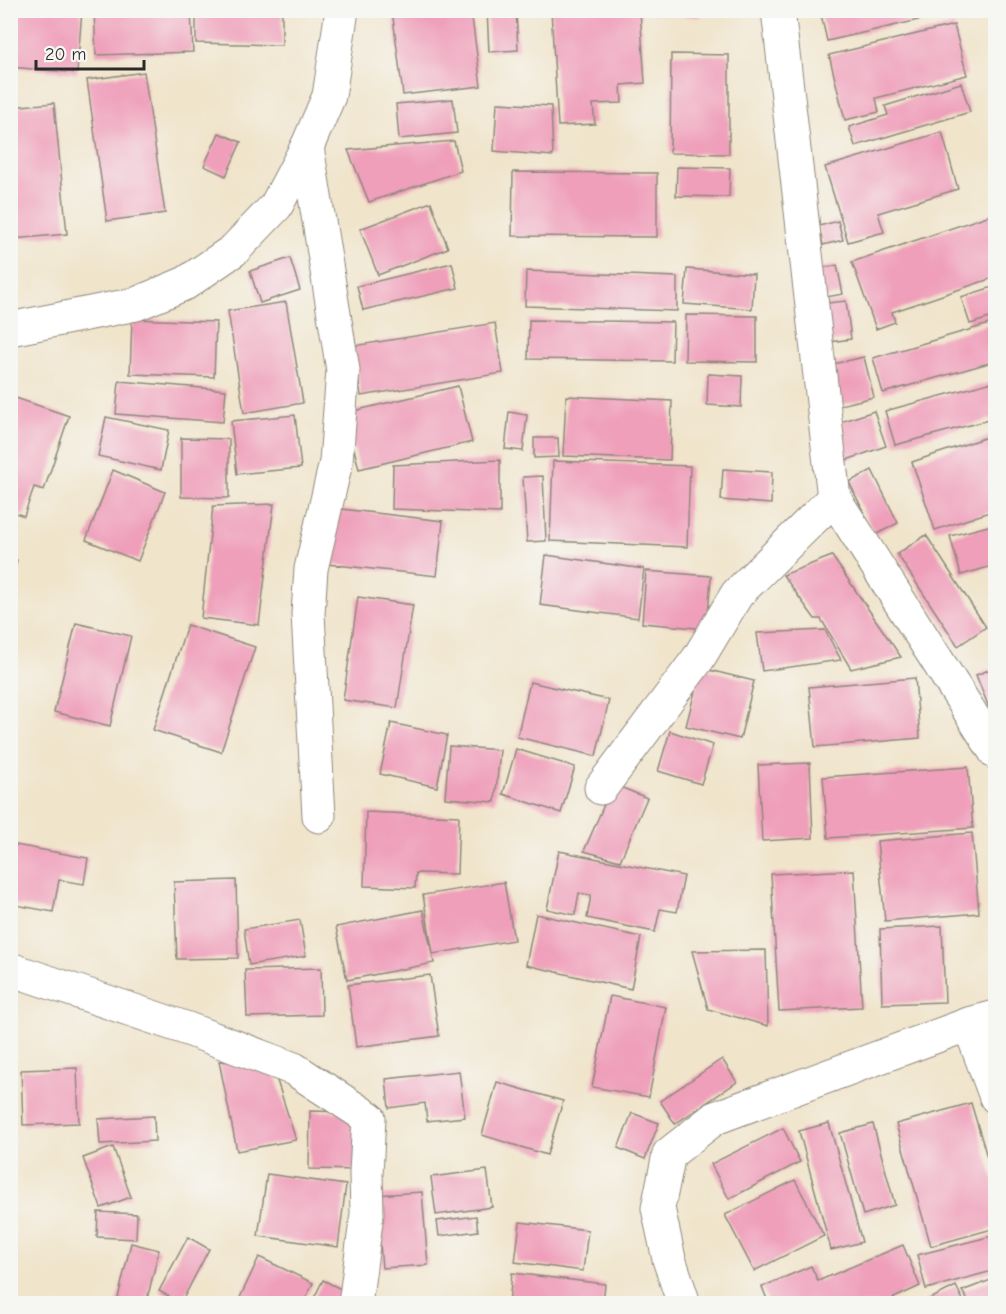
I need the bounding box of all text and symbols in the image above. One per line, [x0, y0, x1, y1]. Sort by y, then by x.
scale bar [36, 33, 144, 71]
text: 20 m [45, 44, 86, 65]

